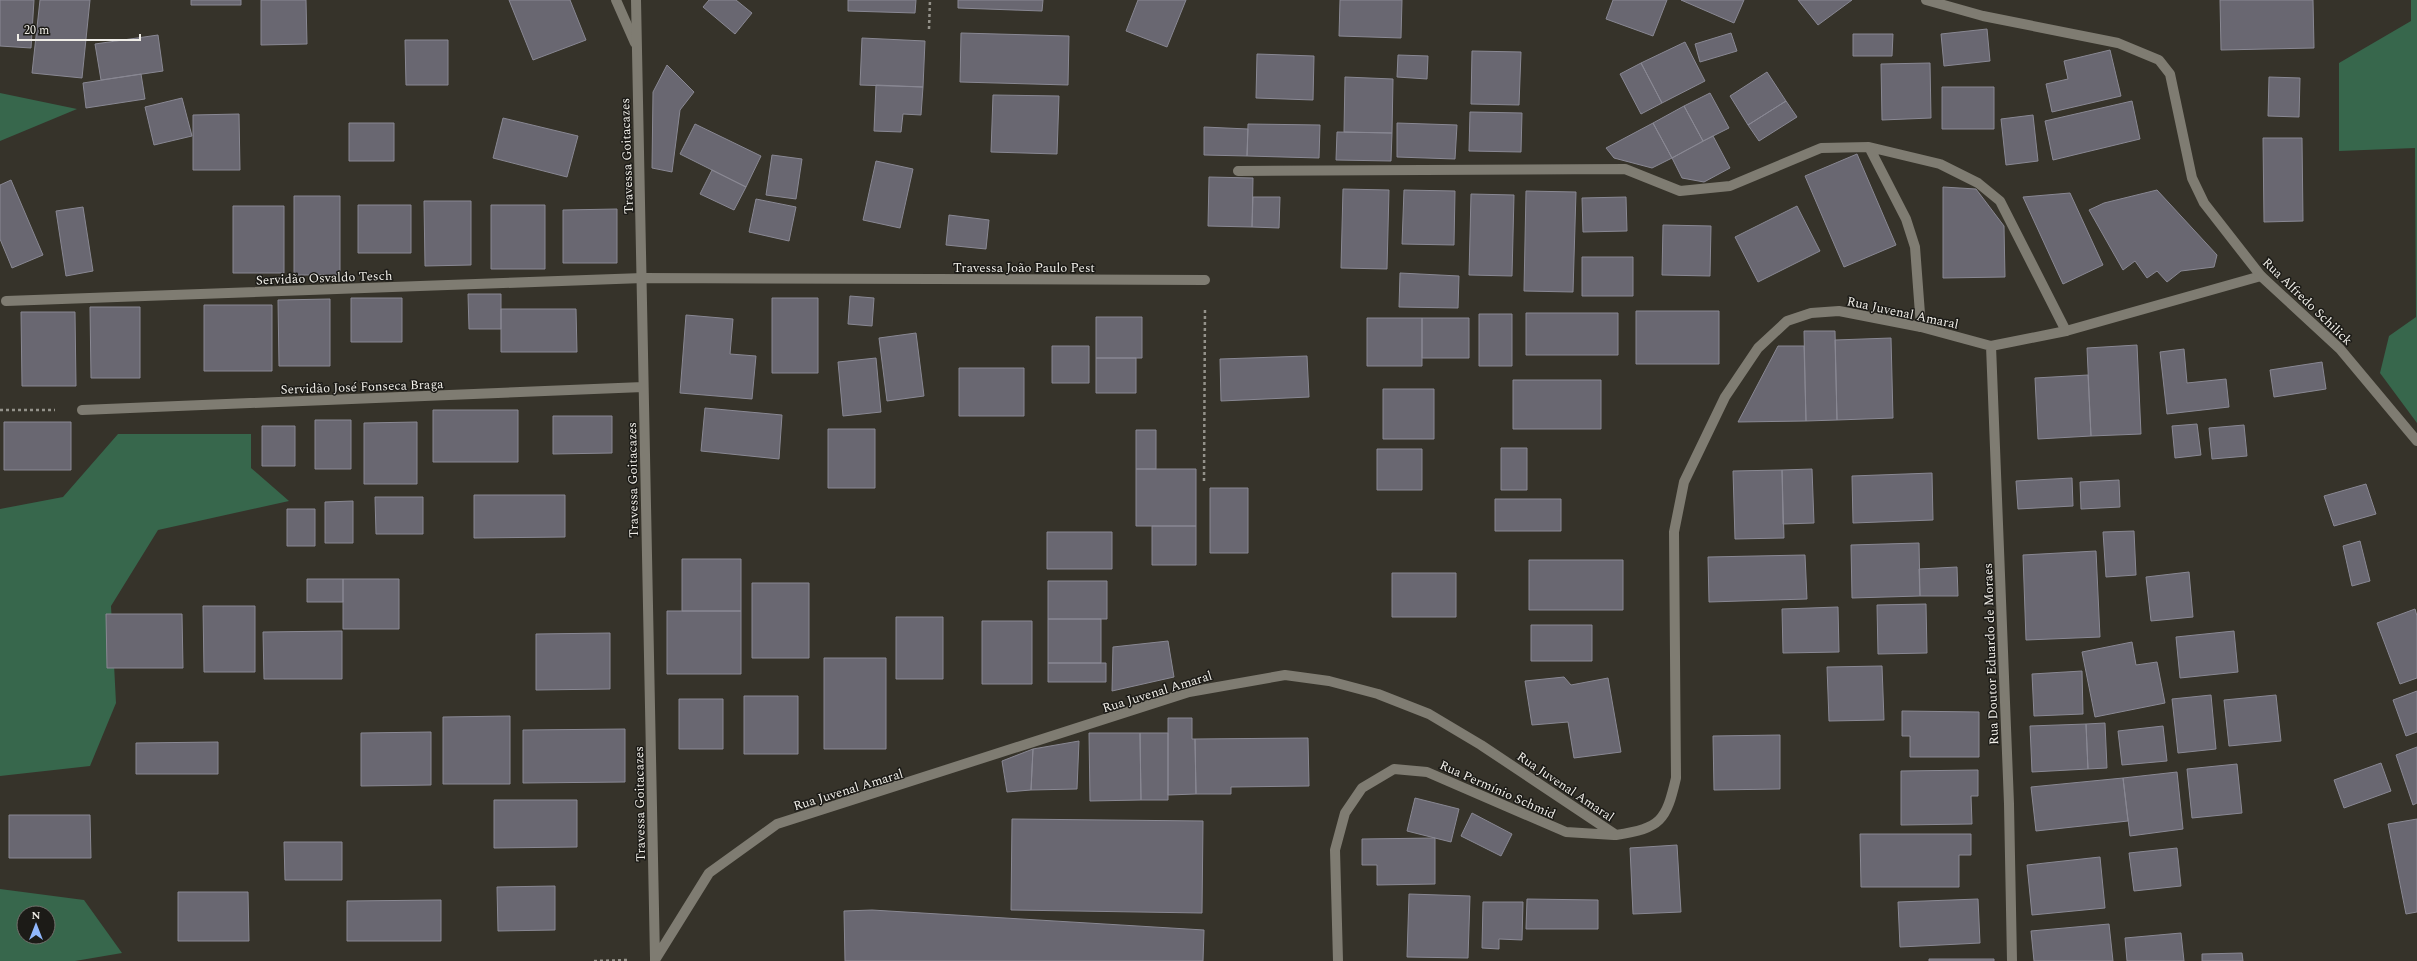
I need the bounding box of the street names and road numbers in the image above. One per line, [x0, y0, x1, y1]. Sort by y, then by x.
street label: Travessa Goitacazes [615, 98, 639, 214]
street label: Rua Alfredo Schilick [2258, 253, 2357, 350]
street label: Travessa João Paulo Pest [953, 258, 1095, 278]
street label: Servidão Osvaldo Tesch [255, 266, 393, 290]
street label: Rua Juvenal Amaral [1845, 291, 1961, 335]
street label: Servidão José Fonseca Braga [280, 374, 445, 400]
street label: Travessa Goitacazes [622, 422, 644, 538]
street label: Rua Doutor Eduardo de Moraes [1978, 563, 2004, 745]
street label: Rua Juvenal Amaral [1100, 666, 1215, 718]
street label: Travessa Goitacazes [629, 746, 651, 862]
street label: Rua Juvenal Amaral [1513, 747, 1618, 827]
street label: Rua Permínio Schmid [1436, 755, 1559, 825]
street label: Rua Juvenal Amaral [791, 764, 906, 816]

